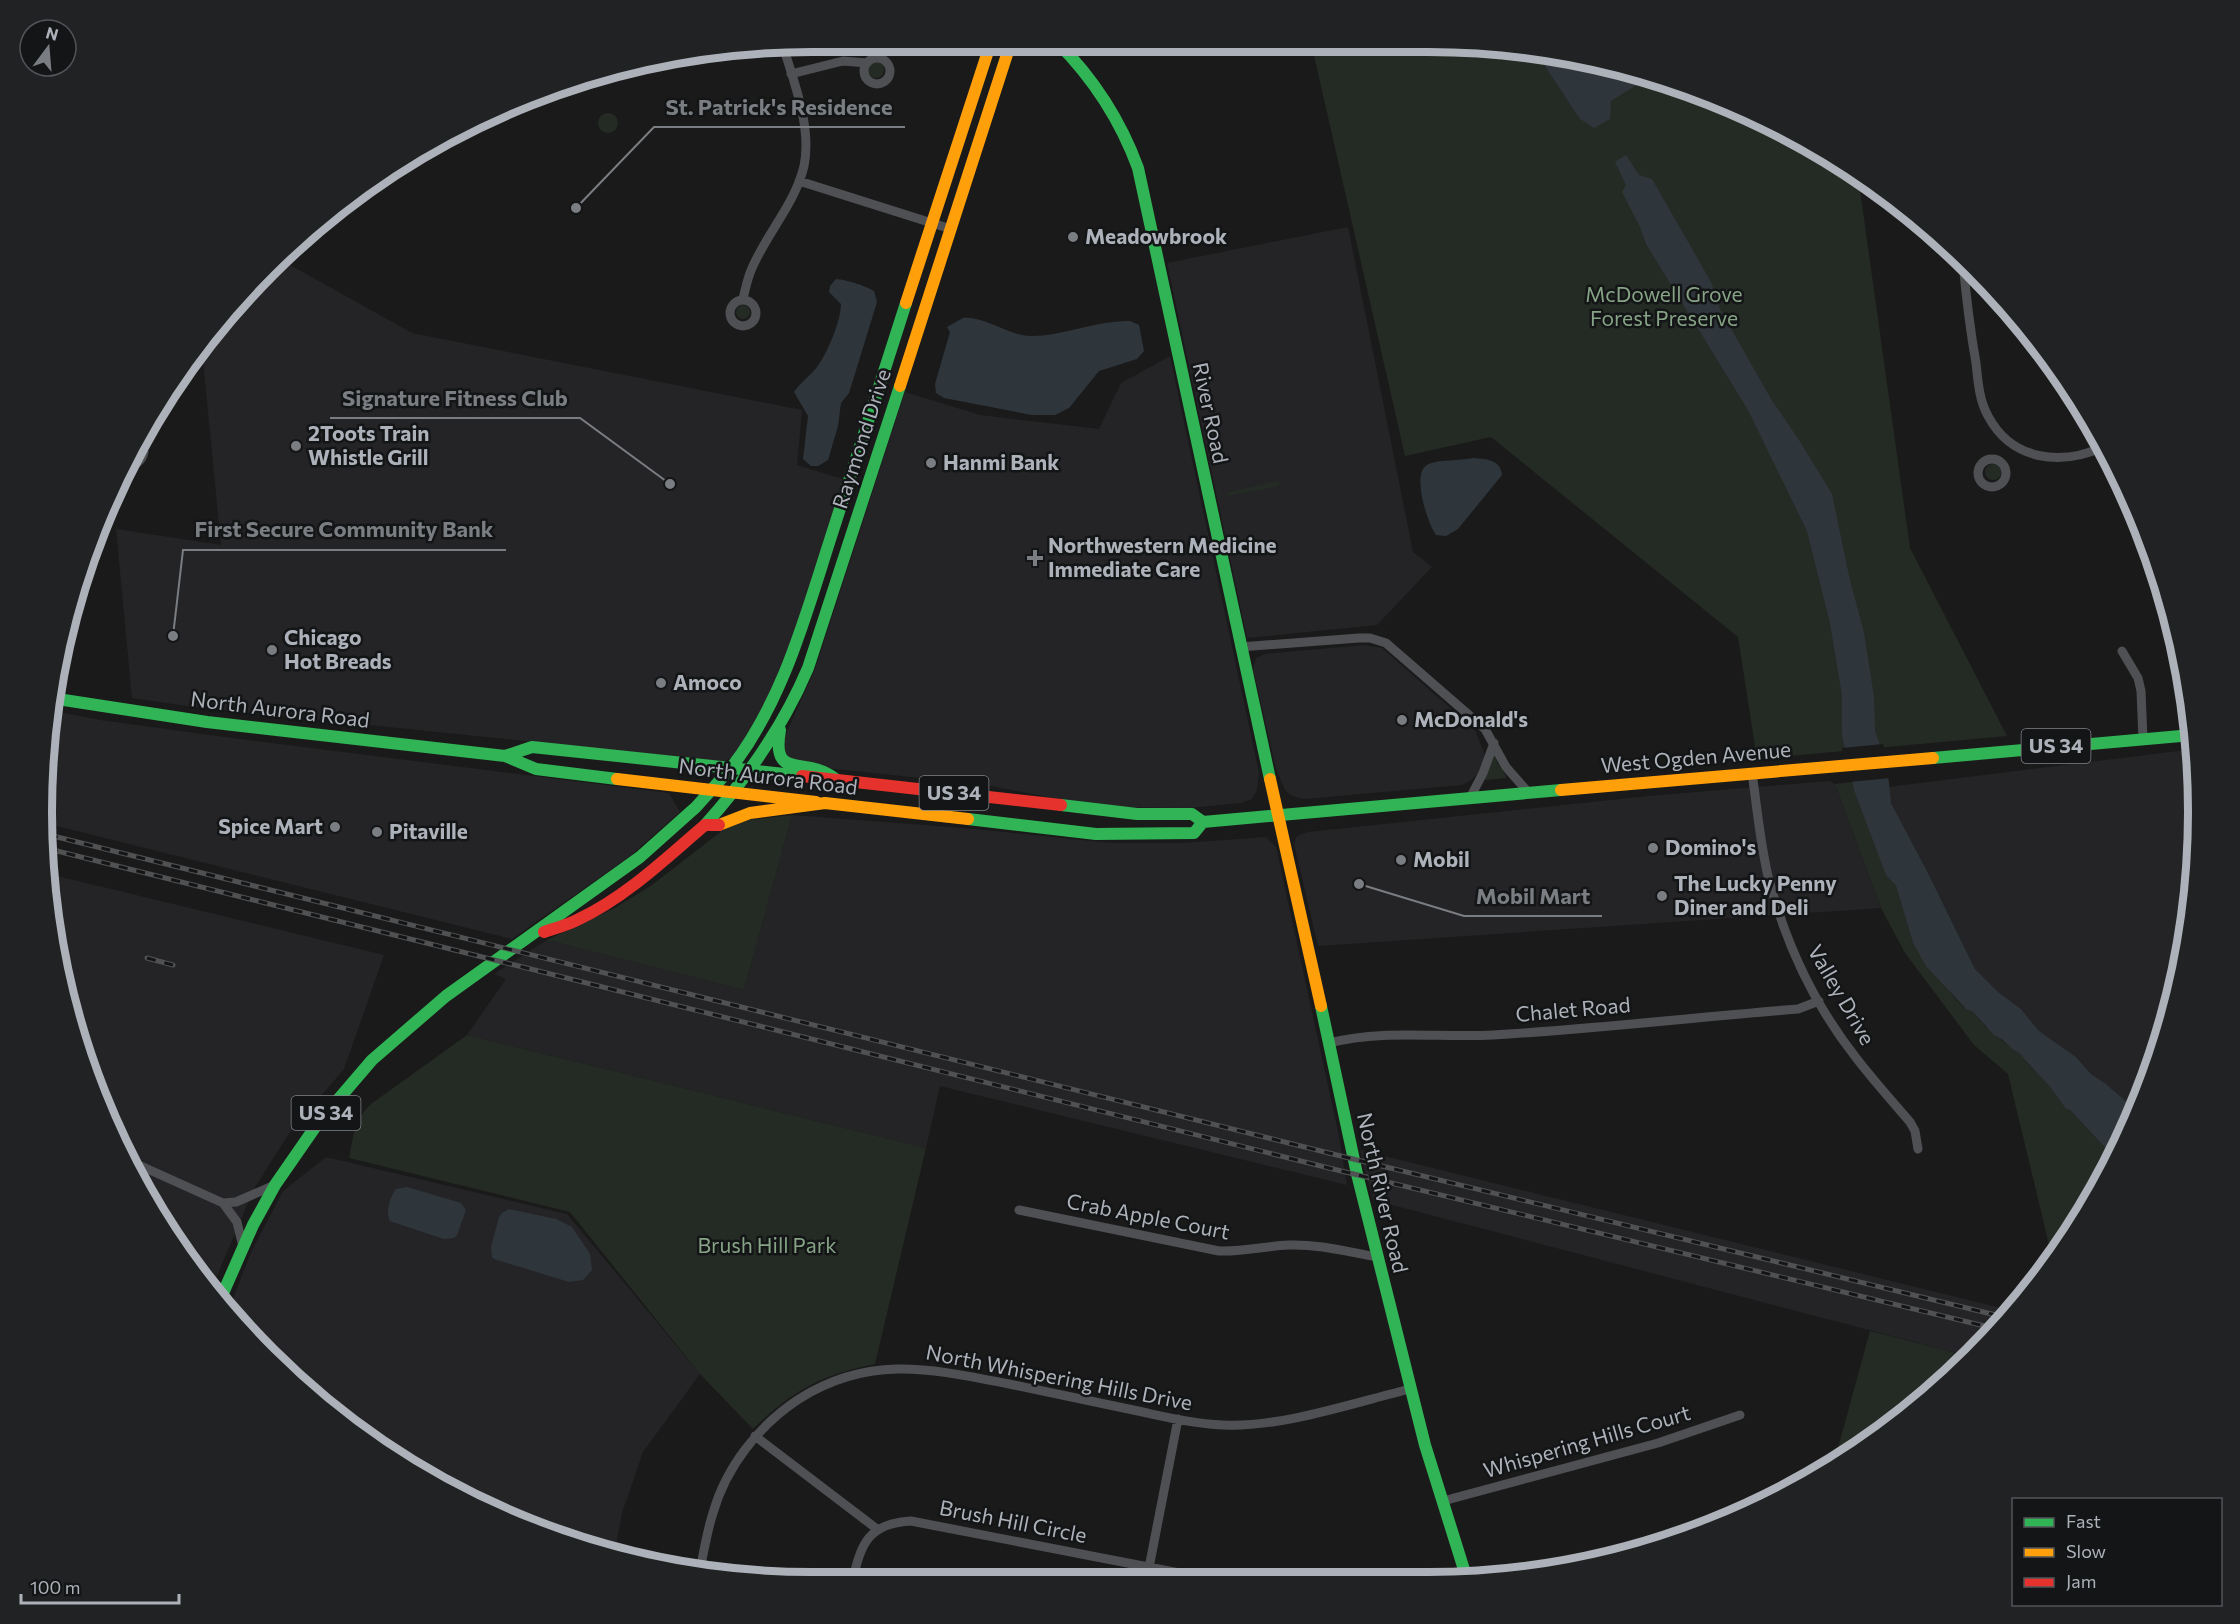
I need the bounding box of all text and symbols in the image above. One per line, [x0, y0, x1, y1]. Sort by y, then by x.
north arrow [18, 18, 78, 78]
text: N [44, 22, 61, 44]
callout: St. Patrick's Residence [654, 87, 905, 127]
text: St. Patrick's Residence [665, 93, 893, 120]
place label: Meadowbrook [1085, 223, 1227, 248]
marker: Meadowbrook [1066, 230, 1080, 244]
park label: McDowell Grove Forest Preserve [1585, 281, 1743, 330]
street label: River Road [1189, 360, 1234, 465]
street label: Raymond Drive [826, 366, 895, 512]
callout: Signature Fitness Club [330, 378, 580, 418]
text: Signature Fitness Club [342, 384, 568, 411]
place label: 2Toots Train Whistle Grill [308, 420, 429, 469]
marker: 2Toots Train Whistle Grill [289, 439, 303, 453]
place label: Hanmi Bank [943, 449, 1059, 474]
marker: Hanmi Bank [924, 456, 938, 470]
callout: First Secure Community Bank [183, 510, 506, 550]
text: First Secure Community Bank [195, 515, 494, 542]
place label: Northwestern Medicine Immediate Care [1048, 532, 1277, 581]
marker: Northwestern Medicine Immediate Care [1026, 549, 1044, 567]
place label: Chicago Hot Breads [284, 624, 392, 673]
marker: Chicago Hot Breads [265, 643, 279, 657]
place label: Amoco [673, 669, 742, 694]
marker: Amoco [654, 676, 668, 690]
street label: North Aurora Road [189, 685, 371, 732]
place label: McDonald's [1414, 706, 1528, 731]
marker: McDonald's [1395, 713, 1409, 727]
road number: US 34 [2022, 729, 2090, 763]
street label: West Ogden Avenue [1600, 736, 1792, 777]
street label: North Aurora Road [677, 752, 859, 799]
road number: US 34 [920, 776, 988, 810]
place label: Spice Mart [218, 813, 323, 838]
place label: Pitaville [389, 818, 468, 843]
marker: Spice Mart [328, 820, 342, 834]
marker: Pitaville [370, 825, 384, 839]
place label: Domino's [1665, 834, 1757, 859]
marker: Domino's [1646, 841, 1660, 855]
place label: Mobil [1413, 846, 1470, 871]
marker: Mobil [1394, 853, 1408, 867]
place label: The Lucky Penny Diner and Deli [1674, 870, 1837, 919]
callout: Mobil Mart [1464, 876, 1602, 916]
text: Mobil Mart [1476, 882, 1590, 909]
marker: The Lucky Penny Diner and Deli [1655, 889, 1669, 903]
street label: Valley Drive [1804, 940, 1881, 1049]
street label: Chalet Road [1514, 991, 1631, 1026]
road number: US 34 [292, 1096, 360, 1130]
street label: North River Road [1353, 1110, 1414, 1275]
street label: Crab Apple Court [1065, 1187, 1232, 1244]
park label: Brush Hill Park [697, 1232, 837, 1257]
street label: North Whispering Hills Drive [924, 1338, 1195, 1415]
street label: Whispering Hills Court [1480, 1399, 1693, 1482]
street label: Brush Hill Circle [937, 1494, 1089, 1547]
legend [2012, 1498, 2222, 1606]
text: Fast [2066, 1510, 2101, 1532]
text: Slow [2066, 1540, 2106, 1562]
scale bar [21, 1567, 178, 1605]
text: Jam [2066, 1570, 2096, 1592]
text: 100 m [30, 1576, 80, 1598]

